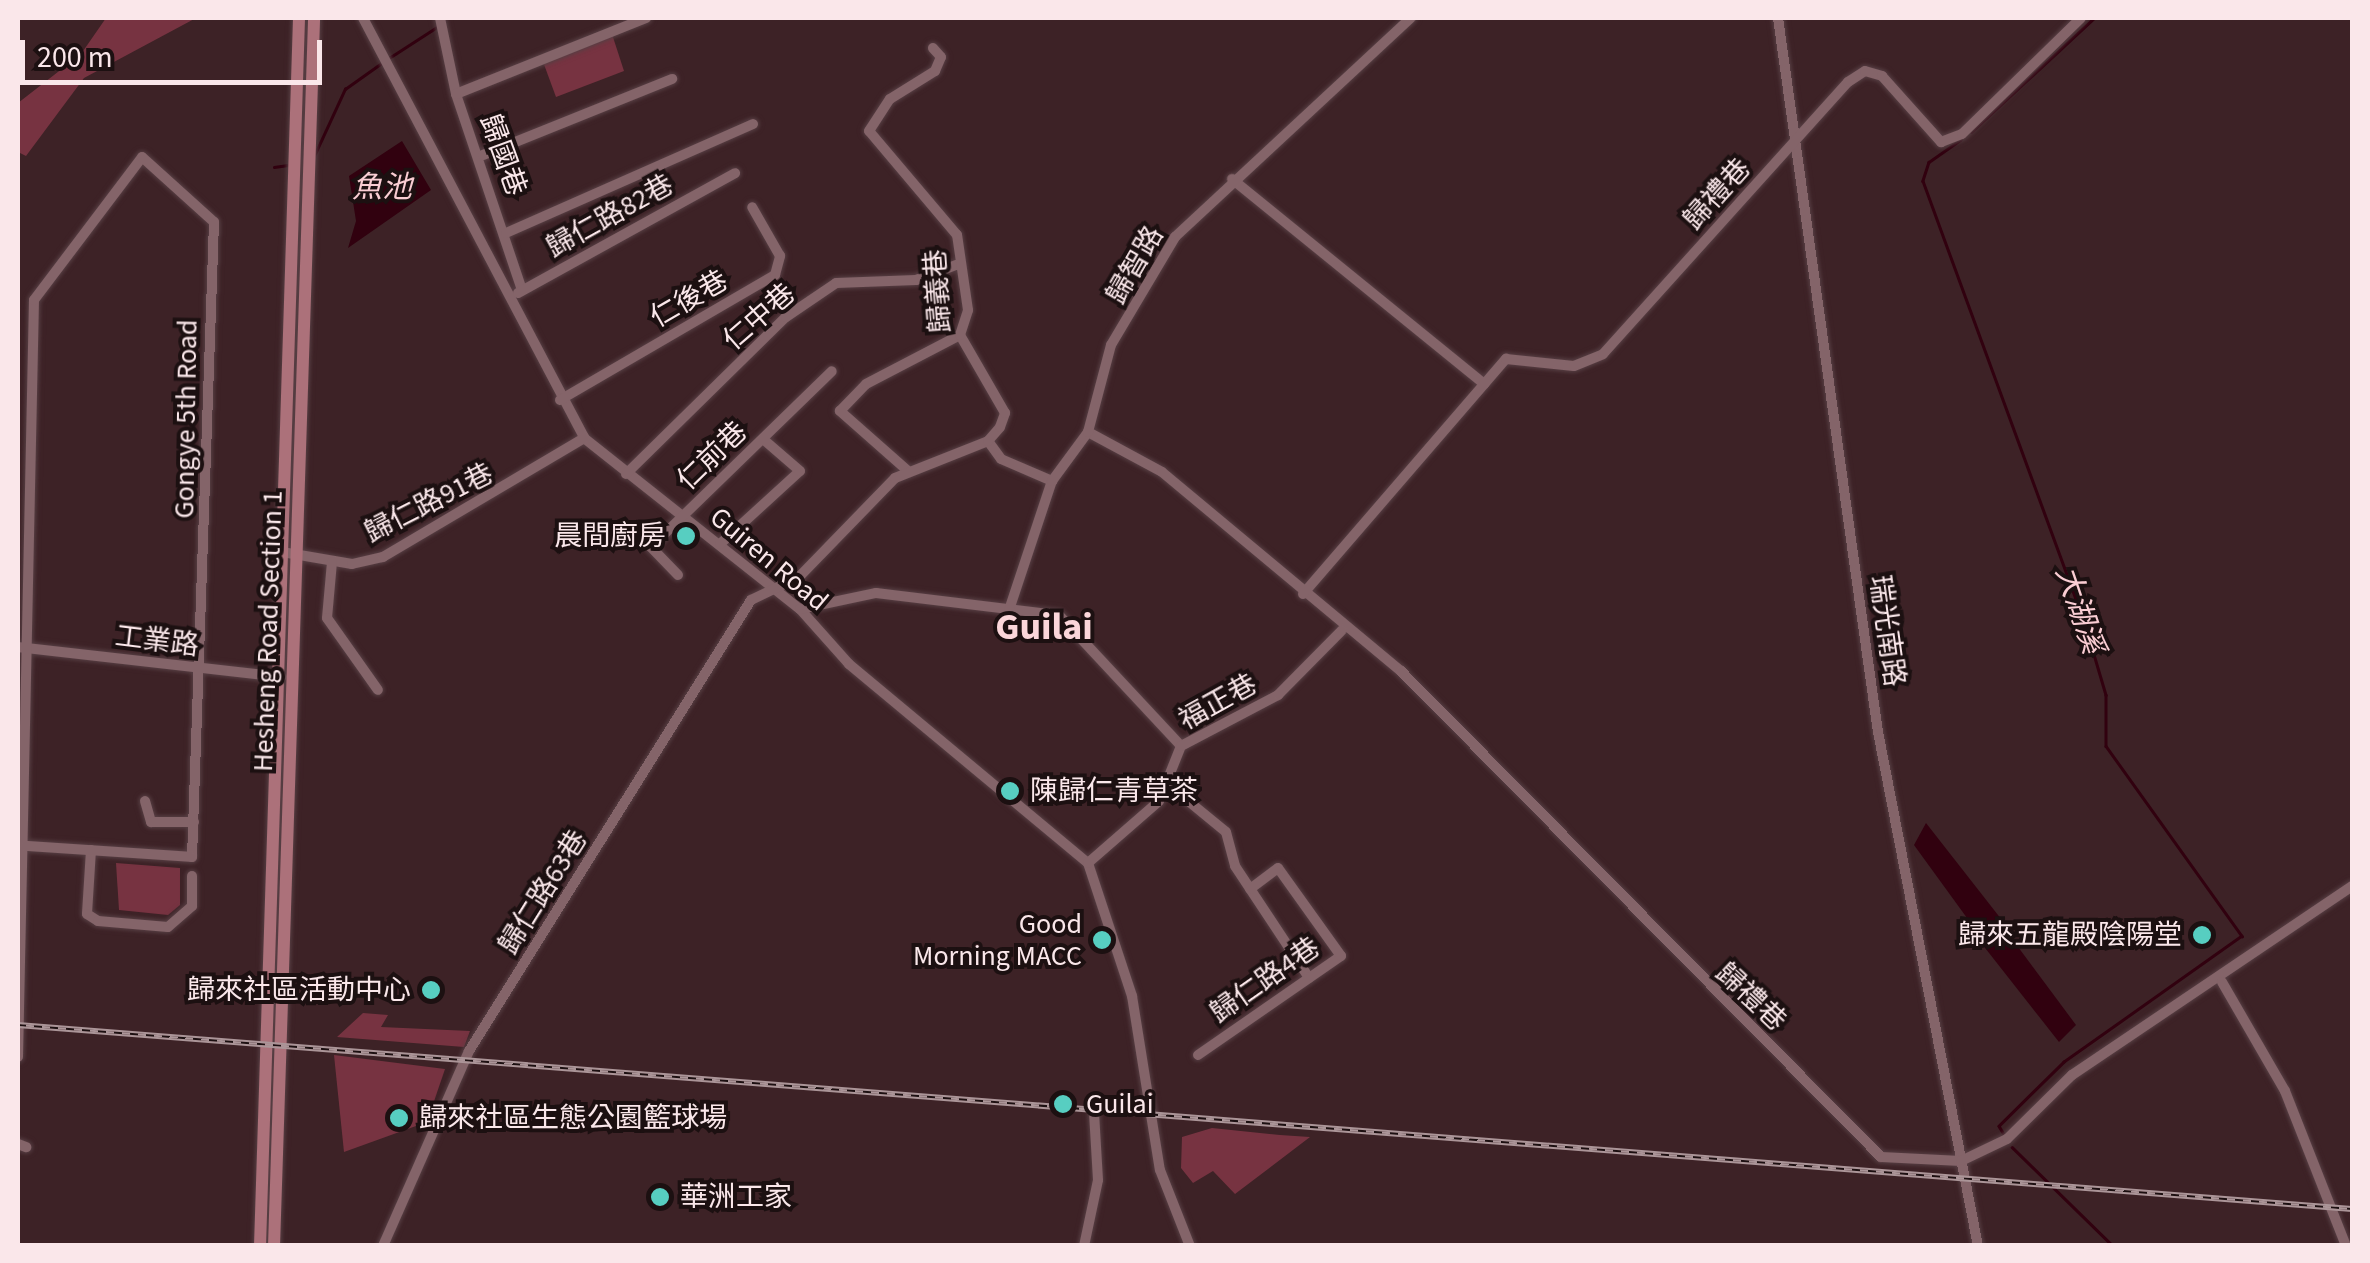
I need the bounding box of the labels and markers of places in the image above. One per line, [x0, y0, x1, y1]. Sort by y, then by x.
place label: 晨間廚房 [554, 519, 666, 553]
marker: 晨間廚房 [675, 525, 697, 547]
place label: 陳歸仁青草茶 [1030, 774, 1198, 808]
marker: 陳歸仁青草茶 [999, 780, 1021, 802]
place label: Good Morning MACC [913, 907, 1082, 973]
place label: 歸來五龍殿陰陽堂 [1958, 918, 2182, 952]
marker: 歸來五龍殿陰陽堂 [2191, 924, 2213, 946]
marker: Good Morning MACC [1091, 929, 1113, 951]
place label: 歸來社區活動中心 [187, 973, 411, 1007]
marker: 歸來社區活動中心 [420, 979, 442, 1001]
place label: Guilai [1086, 1087, 1154, 1121]
marker: Guilai [1050, 1091, 1076, 1117]
place label: 歸來社區生態公園籃球場 [419, 1101, 727, 1135]
marker: 歸來社區生態公園籃球場 [388, 1107, 410, 1129]
place label: 華洲工家 [680, 1180, 792, 1214]
marker: 華洲工家 [649, 1186, 671, 1208]

